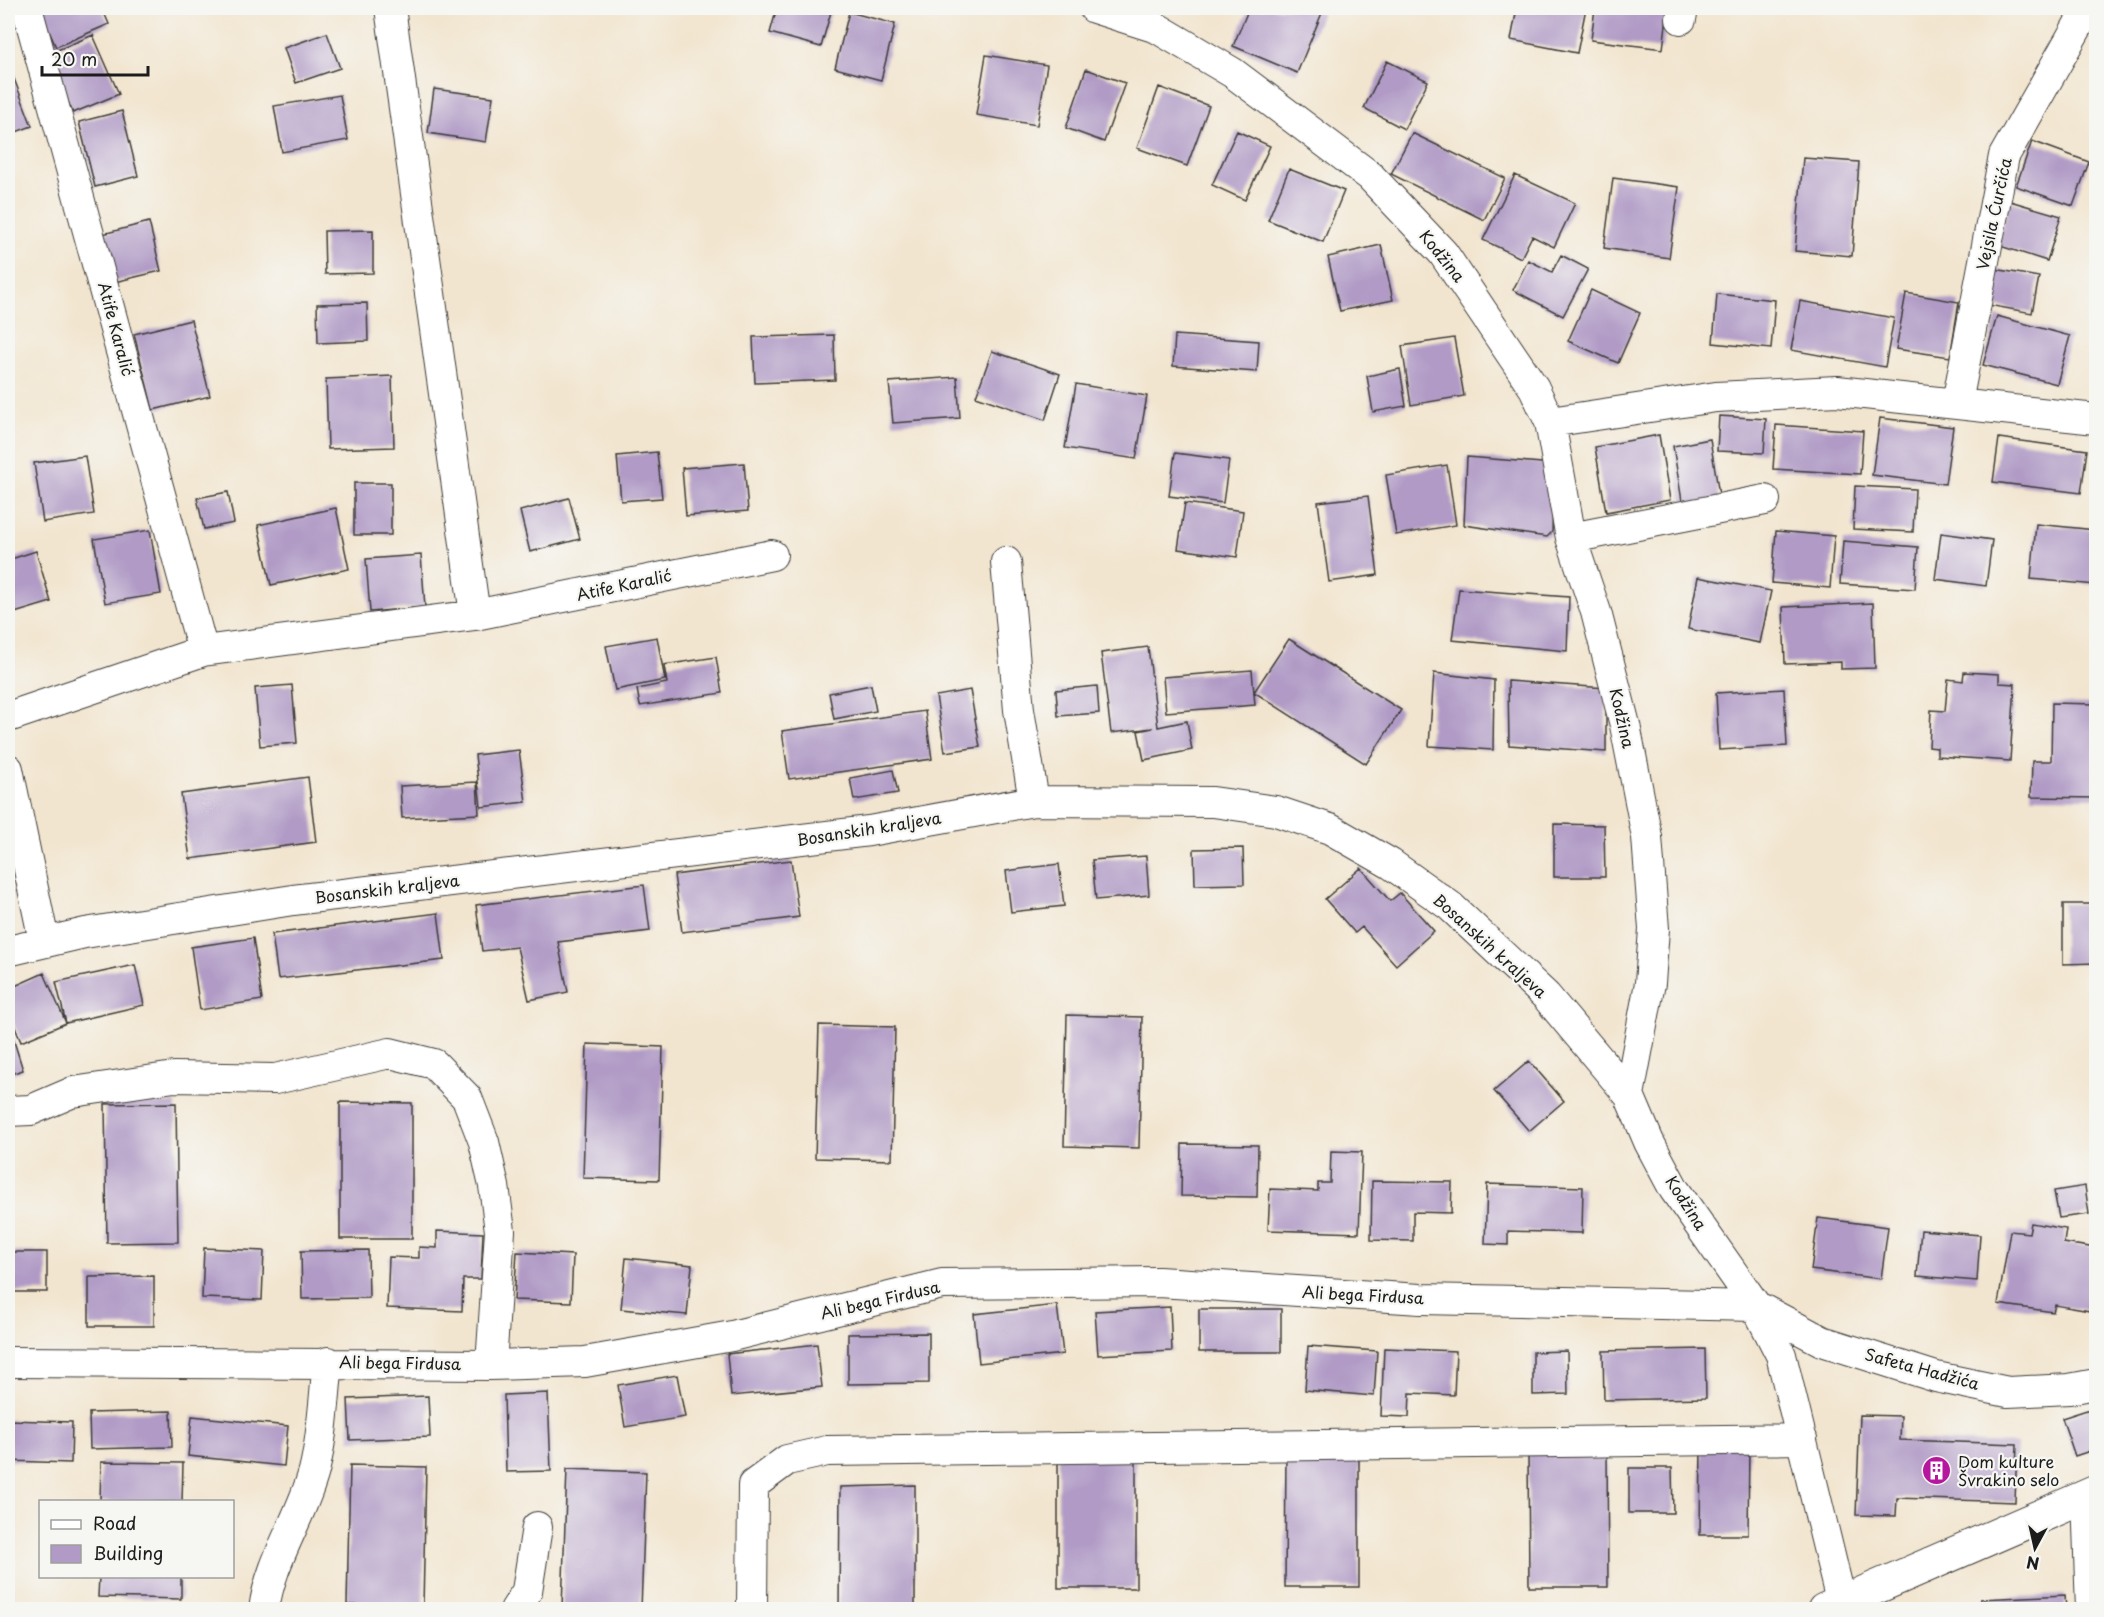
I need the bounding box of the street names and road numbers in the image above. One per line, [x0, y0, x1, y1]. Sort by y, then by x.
street label: Vejsila Ćurčića [1969, 155, 2017, 272]
street label: Kodžina [1414, 224, 1471, 287]
street label: Atife Karalić [93, 279, 141, 378]
street label: Atife Karalić [574, 562, 673, 606]
street label: Kodžina [1604, 685, 1642, 750]
street label: Bosanskih kraljeva [795, 805, 943, 851]
street label: Bosanskih kraljeva [313, 867, 461, 909]
street label: Bosanskih kraljeva [1429, 888, 1553, 1003]
street label: Kodžina [1660, 1170, 1713, 1235]
street label: Ali bega Firdusa [818, 1274, 942, 1324]
street label: Ali bega Firdusa [1301, 1279, 1425, 1309]
street label: Safeta Hadžića [1862, 1341, 1982, 1395]
street label: Ali bega Firdusa [339, 1349, 461, 1375]

